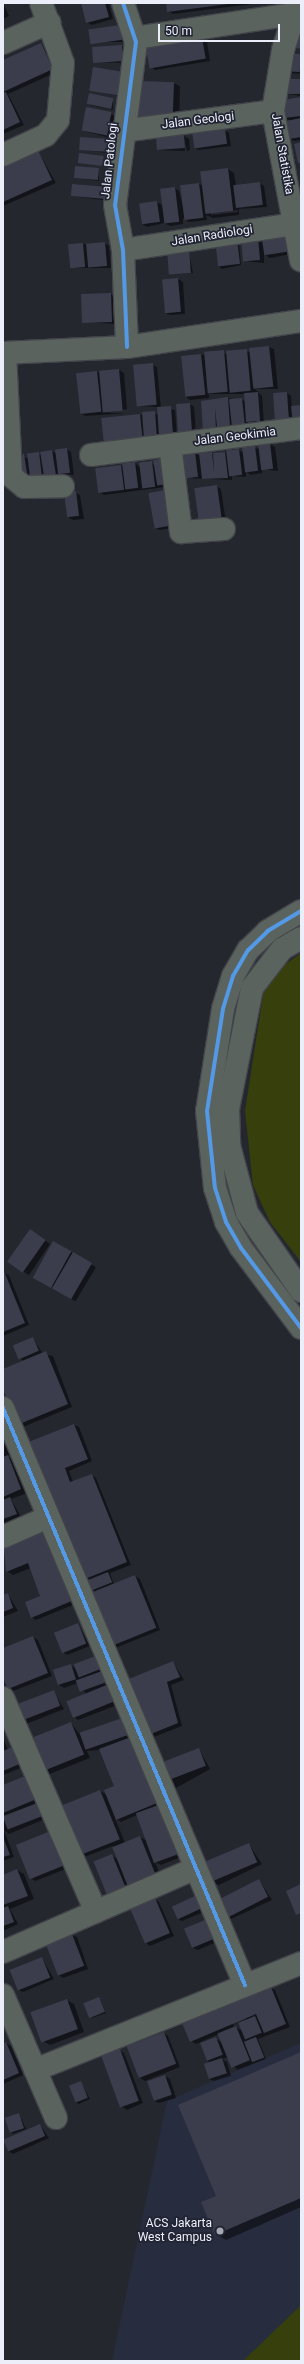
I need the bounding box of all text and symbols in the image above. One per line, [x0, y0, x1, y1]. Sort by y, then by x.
scale bar [160, 16, 282, 42]
text: 50 m [165, 24, 192, 38]
street label: Jalan Geologi [161, 109, 235, 133]
street label: Jalan Statistika [268, 112, 296, 196]
street label: Jalan Patologi [99, 122, 121, 200]
street label: Jalan Radiologi [170, 222, 254, 250]
street label: Jalan Geokimia [193, 425, 277, 449]
place label: ACS Jakarta West Campus [138, 2217, 212, 2245]
marker: ACS Jakarta West Campus [215, 2226, 225, 2236]

